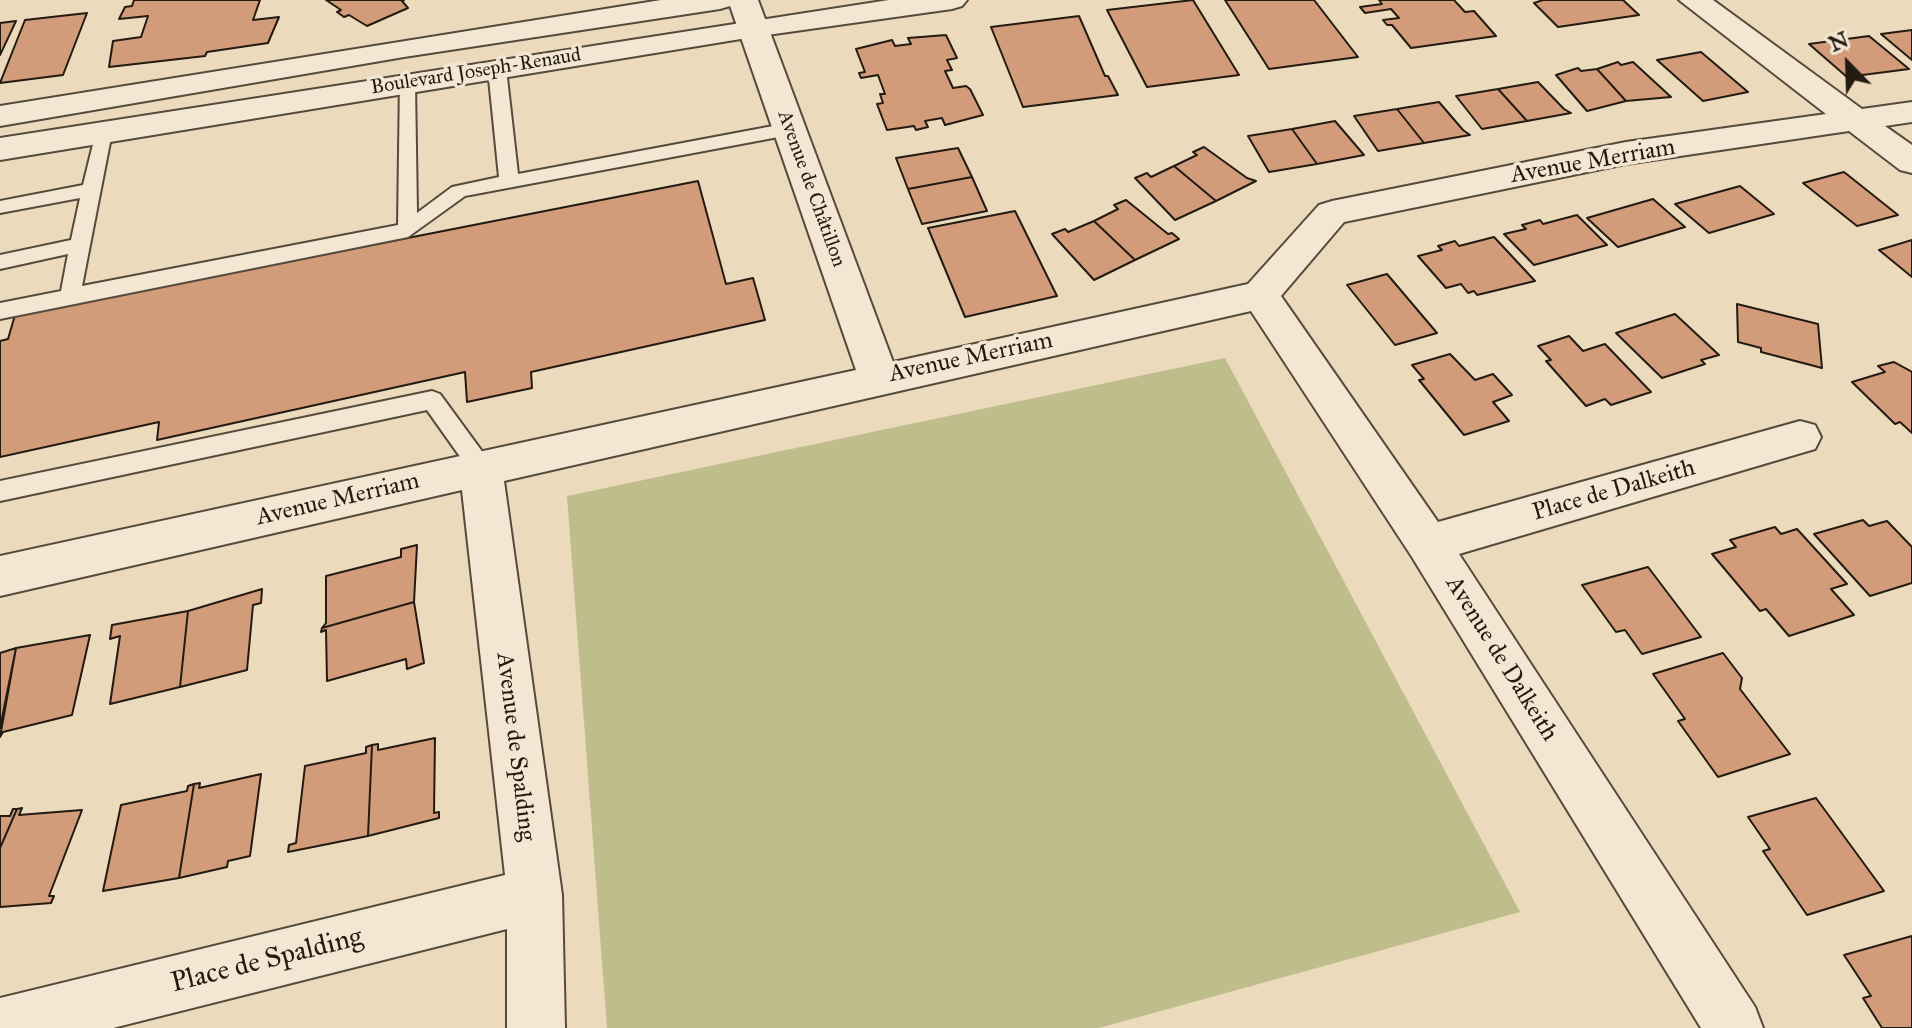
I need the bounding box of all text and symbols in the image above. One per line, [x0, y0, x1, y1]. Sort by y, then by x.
north arrow [1808, 24, 1888, 104]
text: N [1825, 25, 1852, 58]
street label: Boulevard Joseph-Renaud [369, 44, 583, 100]
street label: Avenue de Châtillon [772, 108, 850, 270]
street label: Avenue Merriam [1508, 133, 1678, 191]
street label: Avenue Merriam [887, 327, 1055, 389]
street label: Place de Dalkeith [1529, 454, 1699, 528]
street label: Avenue Merriam [254, 467, 422, 533]
street label: Avenue de Dalkeith [1439, 571, 1563, 747]
street label: Avenue de Spalding [489, 651, 541, 843]
street label: Place de Spalding [168, 921, 366, 1001]

